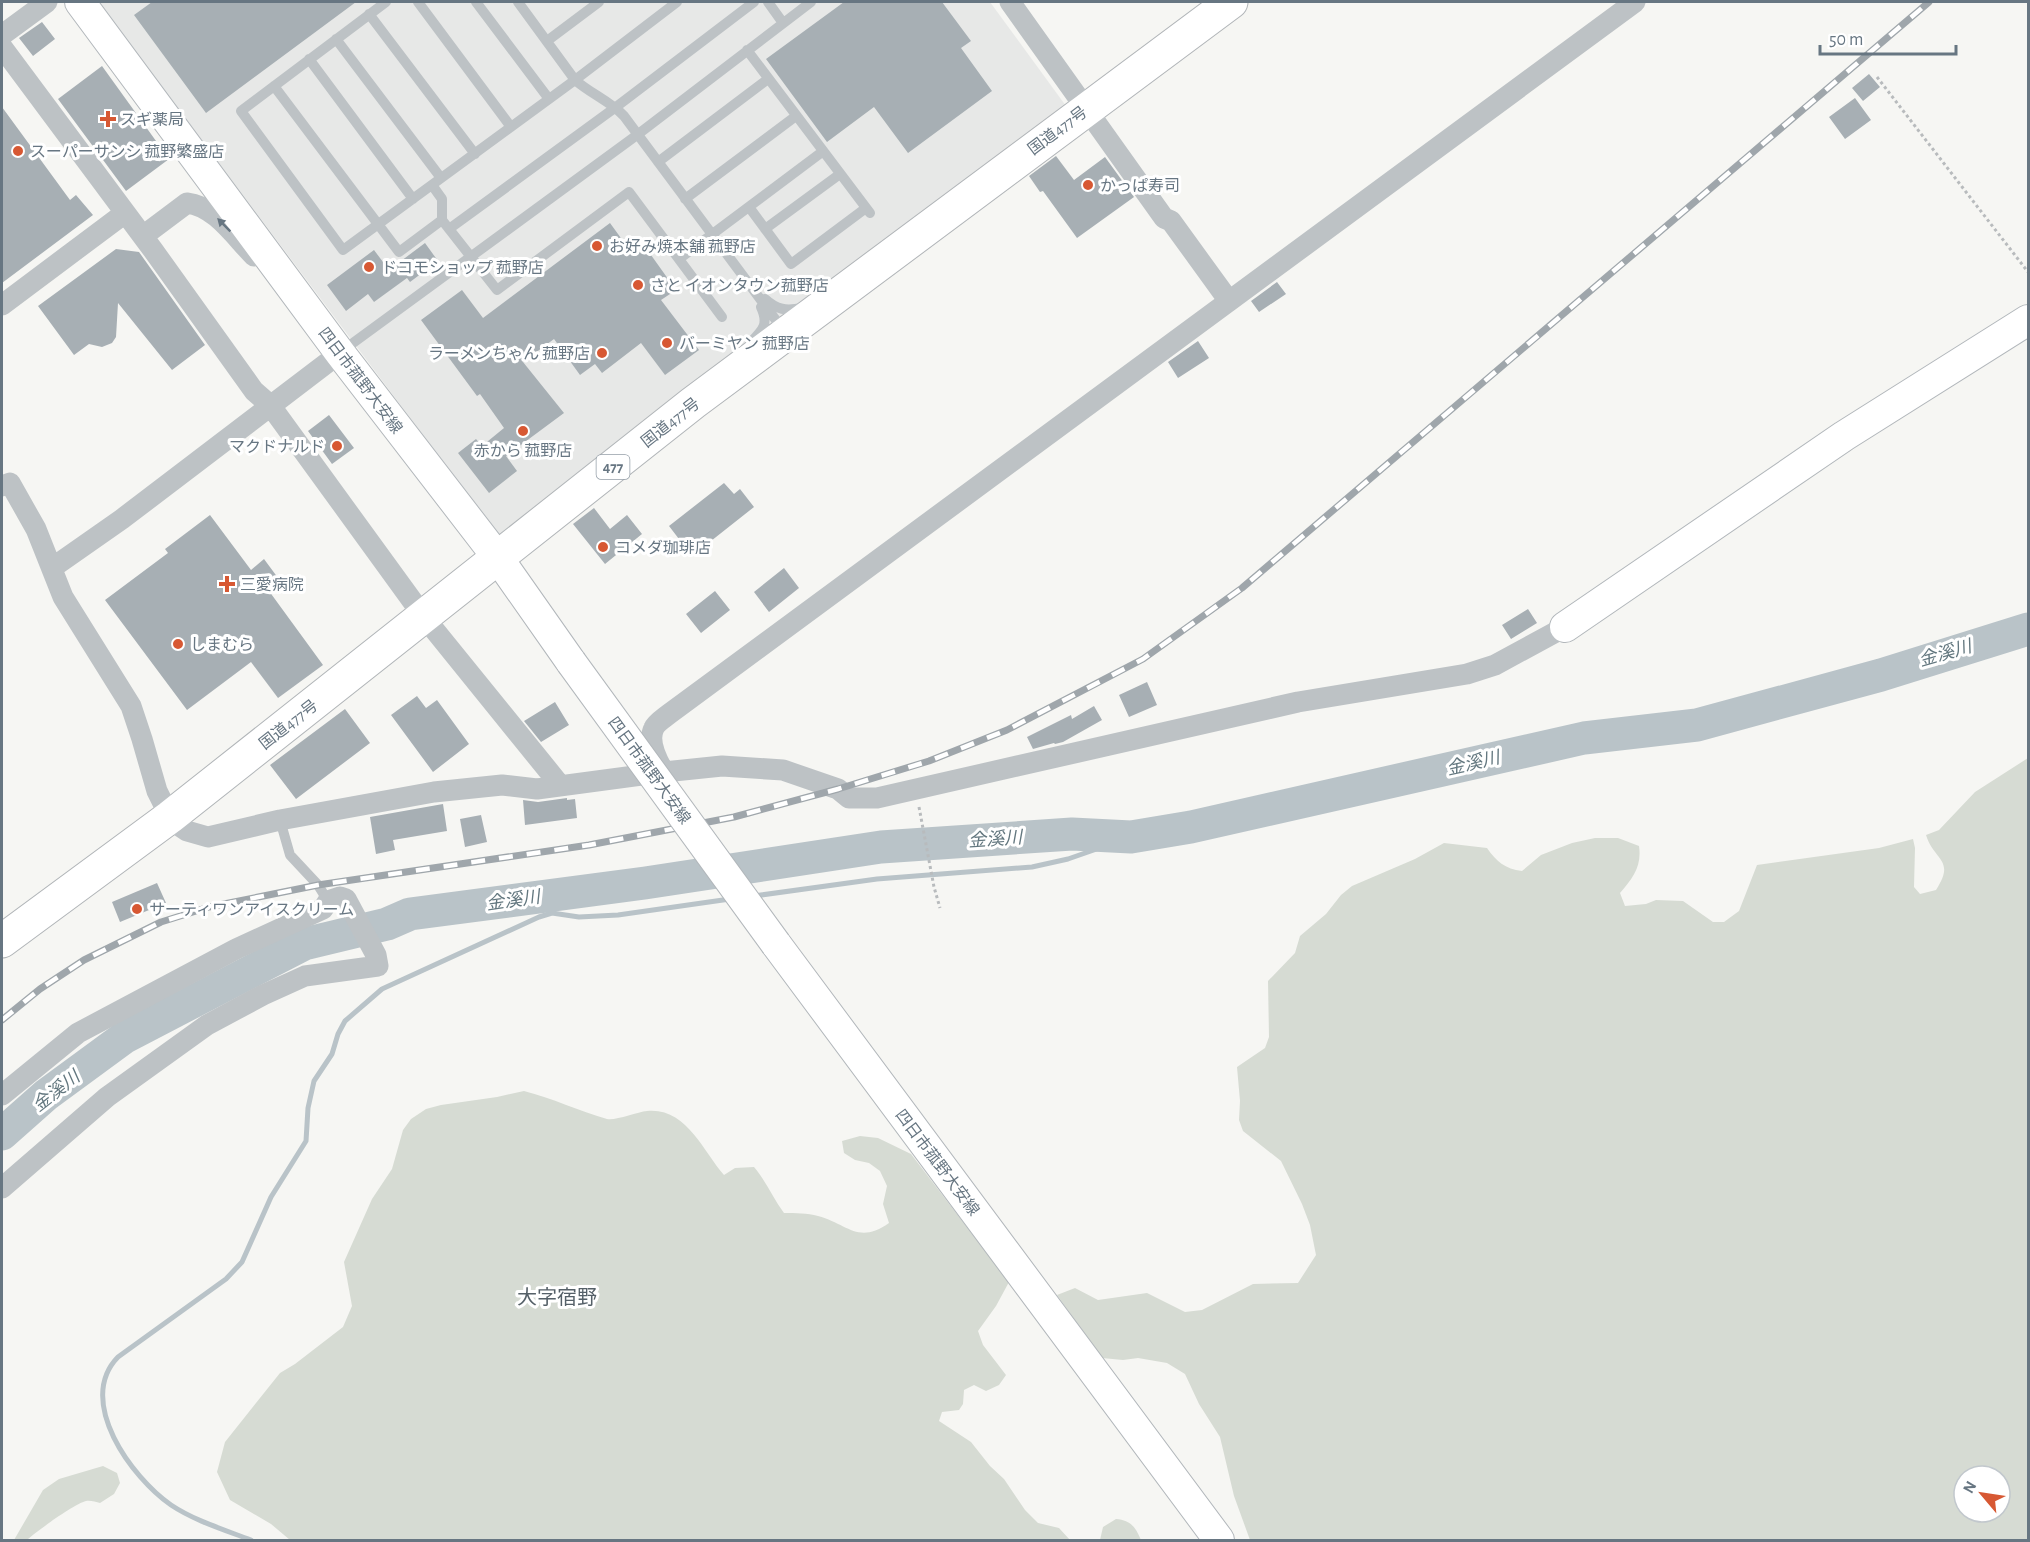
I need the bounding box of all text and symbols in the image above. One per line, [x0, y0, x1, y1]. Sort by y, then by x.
scale bar [1820, 18, 1956, 56]
text: 50 m [1829, 31, 1863, 49]
street label: 国道477号 [1025, 103, 1090, 158]
place label: スギ薬局 [120, 111, 184, 128]
marker: スギ薬局 [101, 112, 115, 126]
place label: スーパーサンシ 菰野繁盛店 [30, 142, 224, 160]
marker: スーパーサンシ 菰野繁盛店 [11, 144, 25, 158]
place label: かっぱ寿司 [1100, 177, 1180, 194]
marker: かっぱ寿司 [1081, 178, 1095, 192]
one-way arrow [216, 218, 231, 232]
place label: お好み焼本舗 菰野店 [609, 238, 756, 255]
marker: お好み焼本舗 菰野店 [590, 239, 604, 253]
place label: ドコモショップ 菰野店 [381, 259, 544, 276]
marker: ドコモショップ 菰野店 [362, 260, 376, 274]
place label: さと イオンタウン菰野店 [650, 277, 829, 294]
marker: さと イオンタウン菰野店 [631, 278, 645, 292]
street label: 四日市菰野大安線 [315, 324, 406, 437]
place label: バーミヤン 菰野店 [679, 335, 810, 352]
marker: バーミヤン 菰野店 [660, 336, 674, 350]
place label: ラーメンちゃん 菰野店 [428, 345, 590, 362]
marker: ラーメンちゃん 菰野店 [595, 346, 609, 360]
street label: 国道477号 [638, 394, 703, 450]
marker: 赤から 菰野店 [516, 424, 530, 438]
place label: マクドナルド [229, 439, 325, 455]
marker: マクドナルド [330, 439, 344, 453]
place label: 赤から 菰野店 [474, 442, 572, 459]
road number: 477 [596, 455, 630, 479]
place label: コメダ珈琲店 [615, 539, 711, 556]
marker: コメダ珈琲店 [596, 540, 610, 554]
marker: 三愛病院 [218, 575, 236, 593]
place label: 三愛病院 [240, 576, 304, 593]
water label: 金溪川 [1916, 635, 1976, 670]
place label: しまむら [190, 636, 254, 653]
marker: しまむら [171, 637, 185, 651]
street label: 国道477号 [256, 696, 321, 752]
street label: 四日市菰野大安線 [605, 714, 694, 827]
water label: 金溪川 [1444, 747, 1504, 779]
water label: 金溪川 [967, 827, 1025, 851]
water label: 金溪川 [485, 886, 543, 914]
marker: サーティワンアイスクリーム [130, 902, 144, 916]
place label: サーティワンアイスクリーム [149, 902, 354, 918]
water label: 金溪川 [29, 1065, 85, 1116]
street label: 四日市菰野大安線 [892, 1106, 983, 1219]
district label: 大字宿野 [517, 1286, 597, 1308]
north arrow [1952, 1464, 2012, 1524]
text: N [1960, 1478, 1979, 1496]

